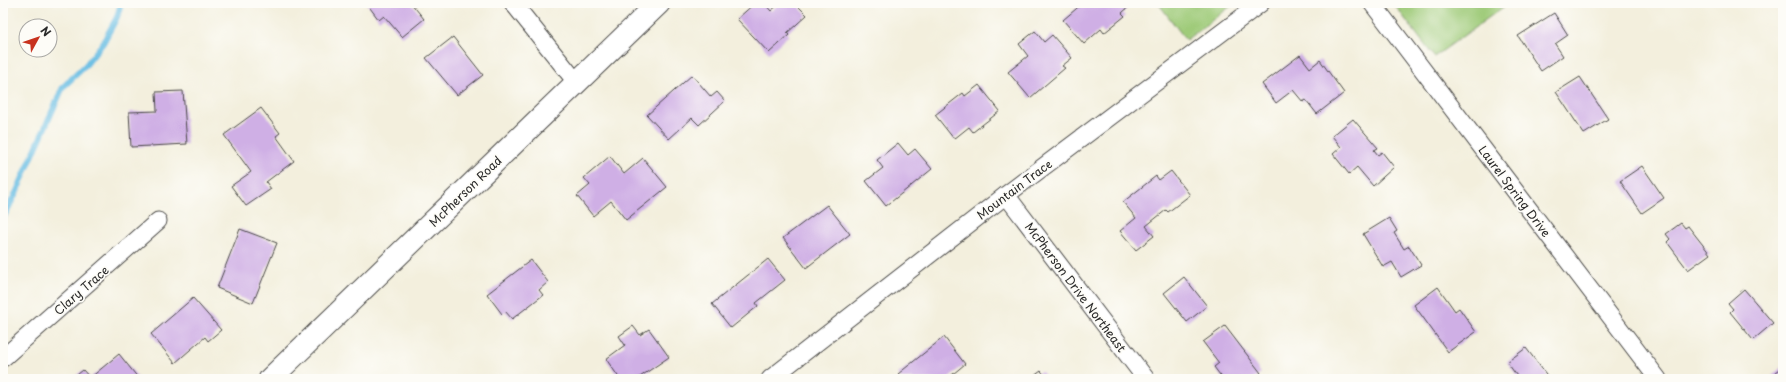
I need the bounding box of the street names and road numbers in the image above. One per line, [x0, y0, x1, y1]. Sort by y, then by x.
street label: Laurel Spring Drive [1475, 142, 1555, 240]
street label: McPherson Road [425, 151, 505, 231]
street label: Mountain Trace [973, 155, 1055, 223]
street label: McPherson Drive Northeast [1021, 218, 1131, 356]
street label: Clary Trace [50, 261, 112, 319]

